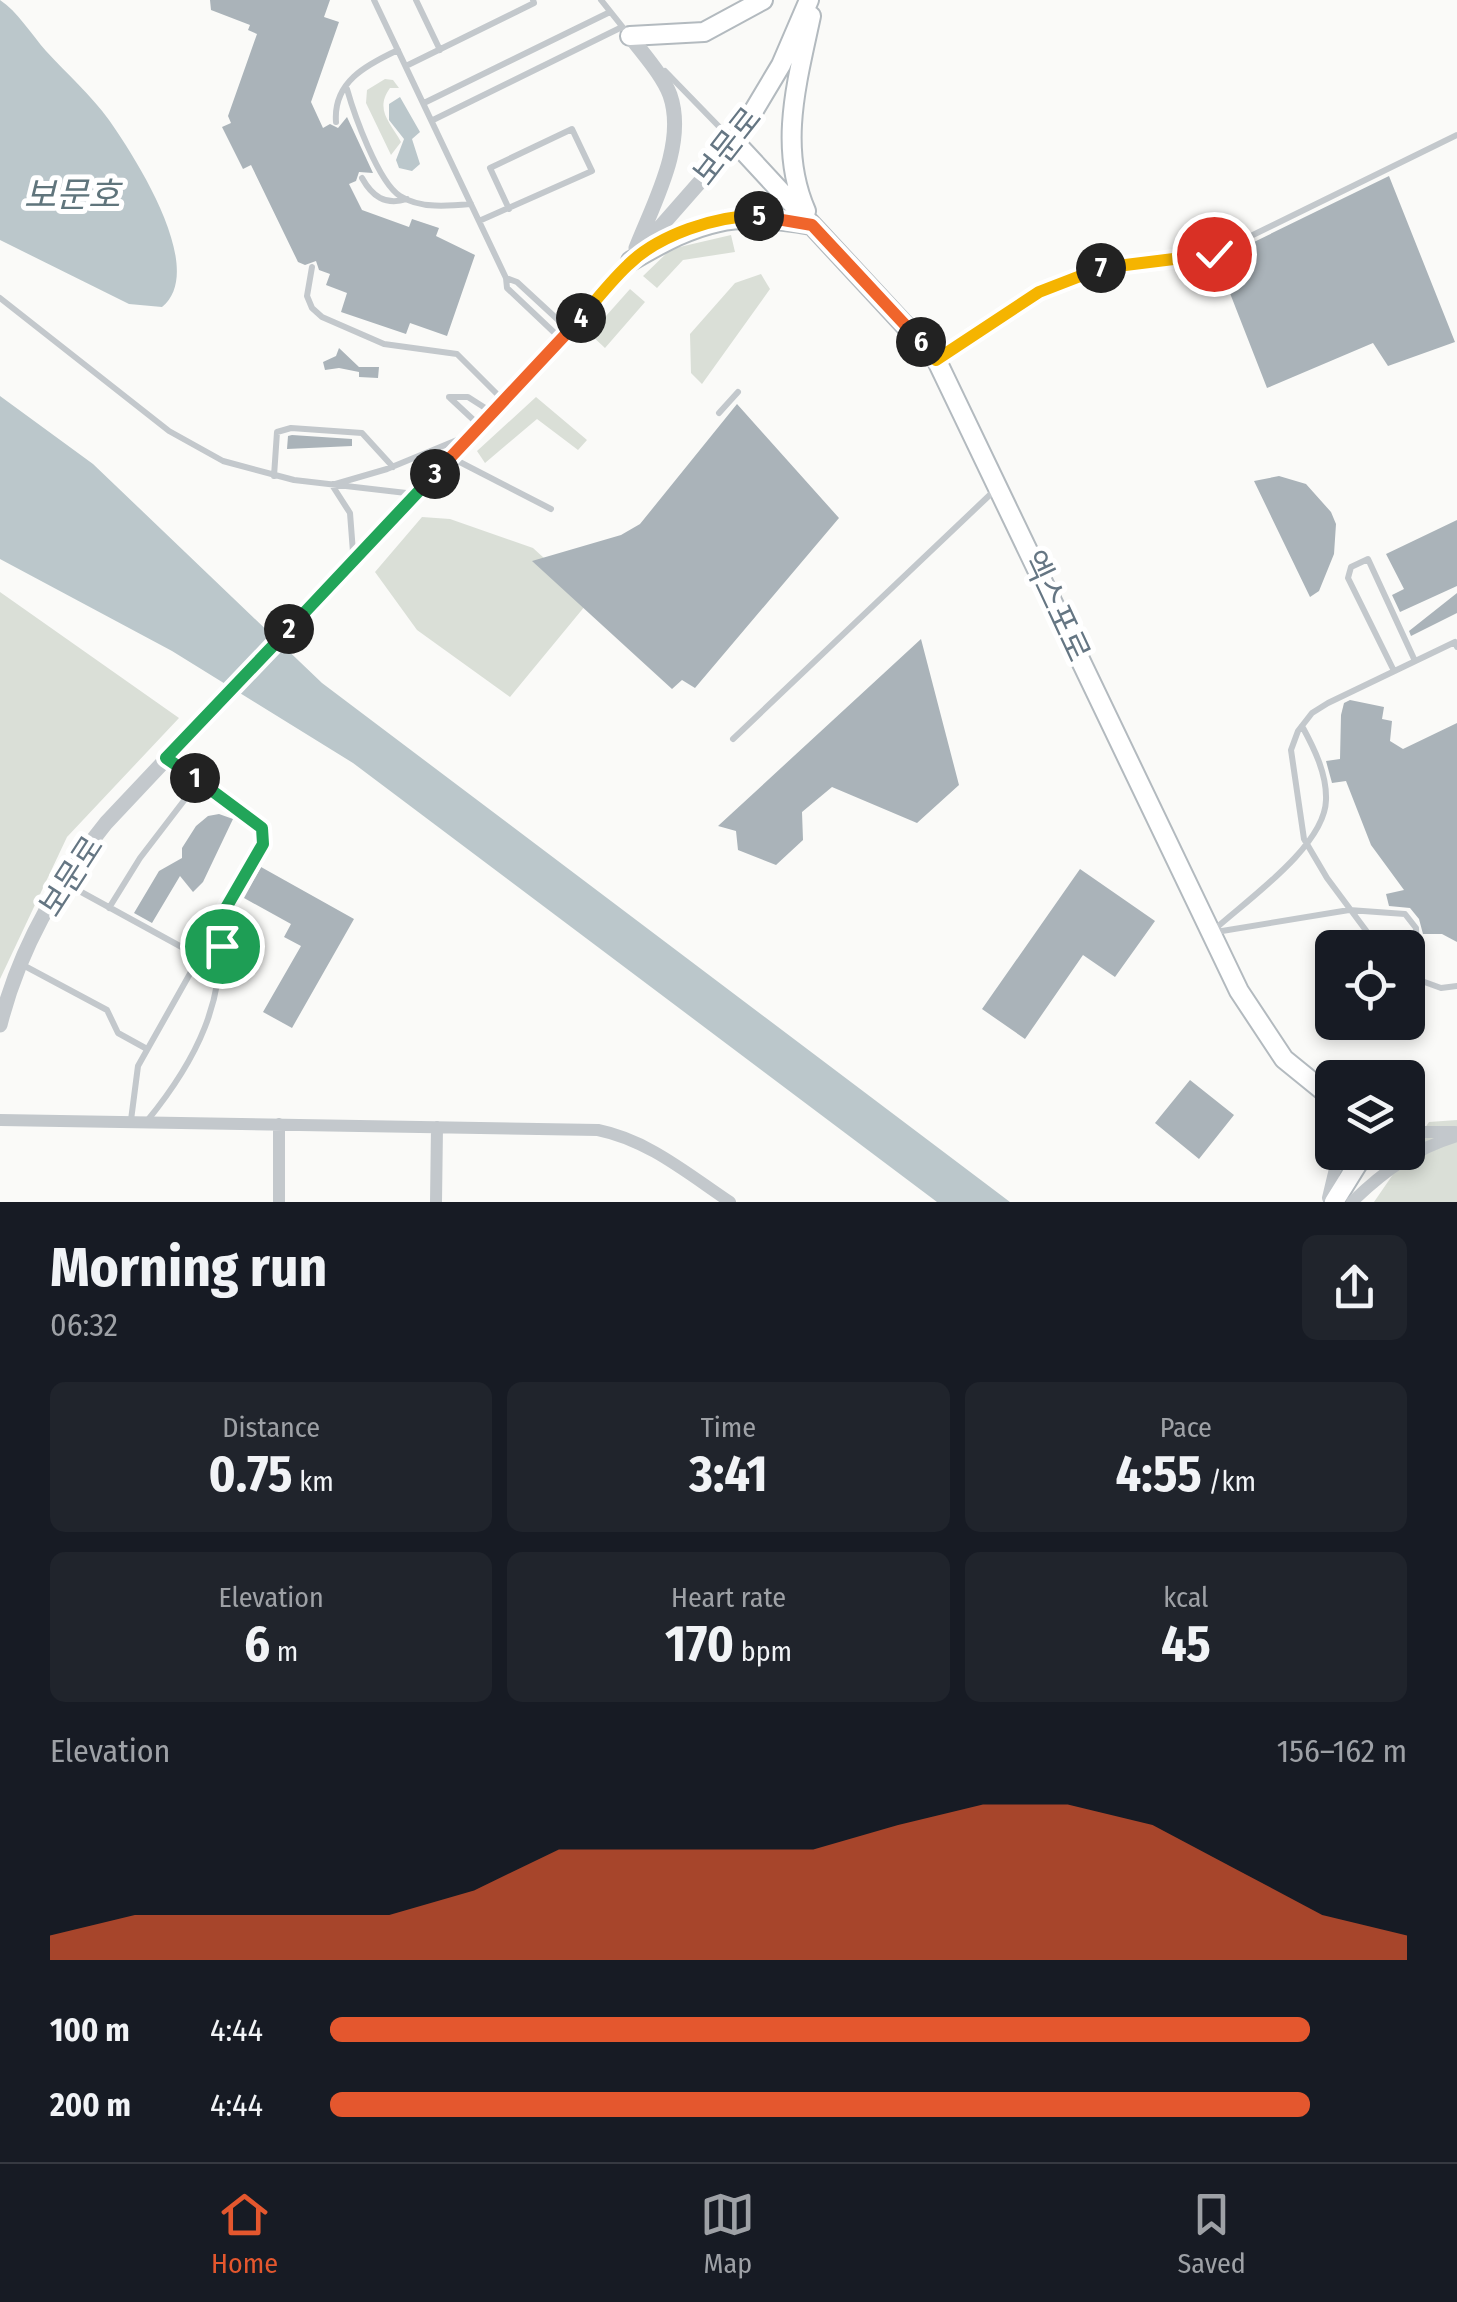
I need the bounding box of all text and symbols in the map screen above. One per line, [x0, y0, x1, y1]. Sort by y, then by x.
street label: 보문로 [685, 100, 769, 192]
water label: 보문호 [24, 174, 123, 216]
pin: 5 [734, 191, 784, 241]
text: 5 [752, 199, 766, 232]
pin [1172, 212, 1257, 297]
icon: check [1187, 227, 1242, 282]
pin: 7 [1076, 243, 1126, 293]
text: 7 [1095, 251, 1107, 284]
pin: 4 [556, 293, 606, 343]
text: 4 [574, 301, 588, 334]
pin: 6 [896, 317, 946, 367]
text: 6 [914, 325, 928, 358]
pin: 3 [410, 449, 460, 499]
text: 3 [428, 457, 442, 490]
street label: 엑스포로 [1014, 545, 1098, 667]
pin: 2 [264, 604, 314, 654]
text: 2 [283, 612, 295, 645]
pin: 1 [170, 753, 220, 803]
text: 1 [189, 761, 201, 794]
street label: 보문로 [31, 829, 111, 923]
pin [180, 904, 265, 989]
icon: arrive [195, 919, 250, 974]
map controls [1315, 930, 1425, 1170]
button: locate [1315, 930, 1425, 1040]
button: layers [1315, 1060, 1425, 1170]
text: Morning run [50, 1235, 327, 1301]
button: share [1302, 1235, 1407, 1340]
text: 06:32 [50, 1306, 118, 1344]
text: Distance [222, 1411, 320, 1444]
text: Time [701, 1411, 756, 1444]
text: Pace [1160, 1411, 1212, 1444]
text: 0.75 [209, 1444, 293, 1504]
text: 3:41 [689, 1444, 768, 1504]
text: 4:55 [1115, 1444, 1202, 1504]
text: km [293, 1465, 334, 1498]
text: /km [1202, 1465, 1256, 1498]
text: Elevation [218, 1581, 324, 1614]
text: Heart rate [671, 1581, 786, 1614]
text: kcal [1163, 1581, 1209, 1614]
text: 6 [244, 1614, 270, 1674]
text: 170 [665, 1614, 734, 1674]
text: 45 [1161, 1614, 1211, 1674]
text: m [270, 1635, 298, 1668]
text: bpm [734, 1635, 792, 1668]
text: Elevation [50, 1732, 170, 1770]
text: 156–162 m [1277, 1732, 1407, 1770]
text: 100 m [50, 2011, 130, 2049]
text: 4:44 [210, 2011, 263, 2049]
text: 200 m [50, 2086, 131, 2124]
text: 4:44 [210, 2086, 263, 2124]
tab: Home [211, 2187, 278, 2280]
tab: Map [700, 2187, 755, 2280]
tab: Saved [1177, 2187, 1246, 2280]

